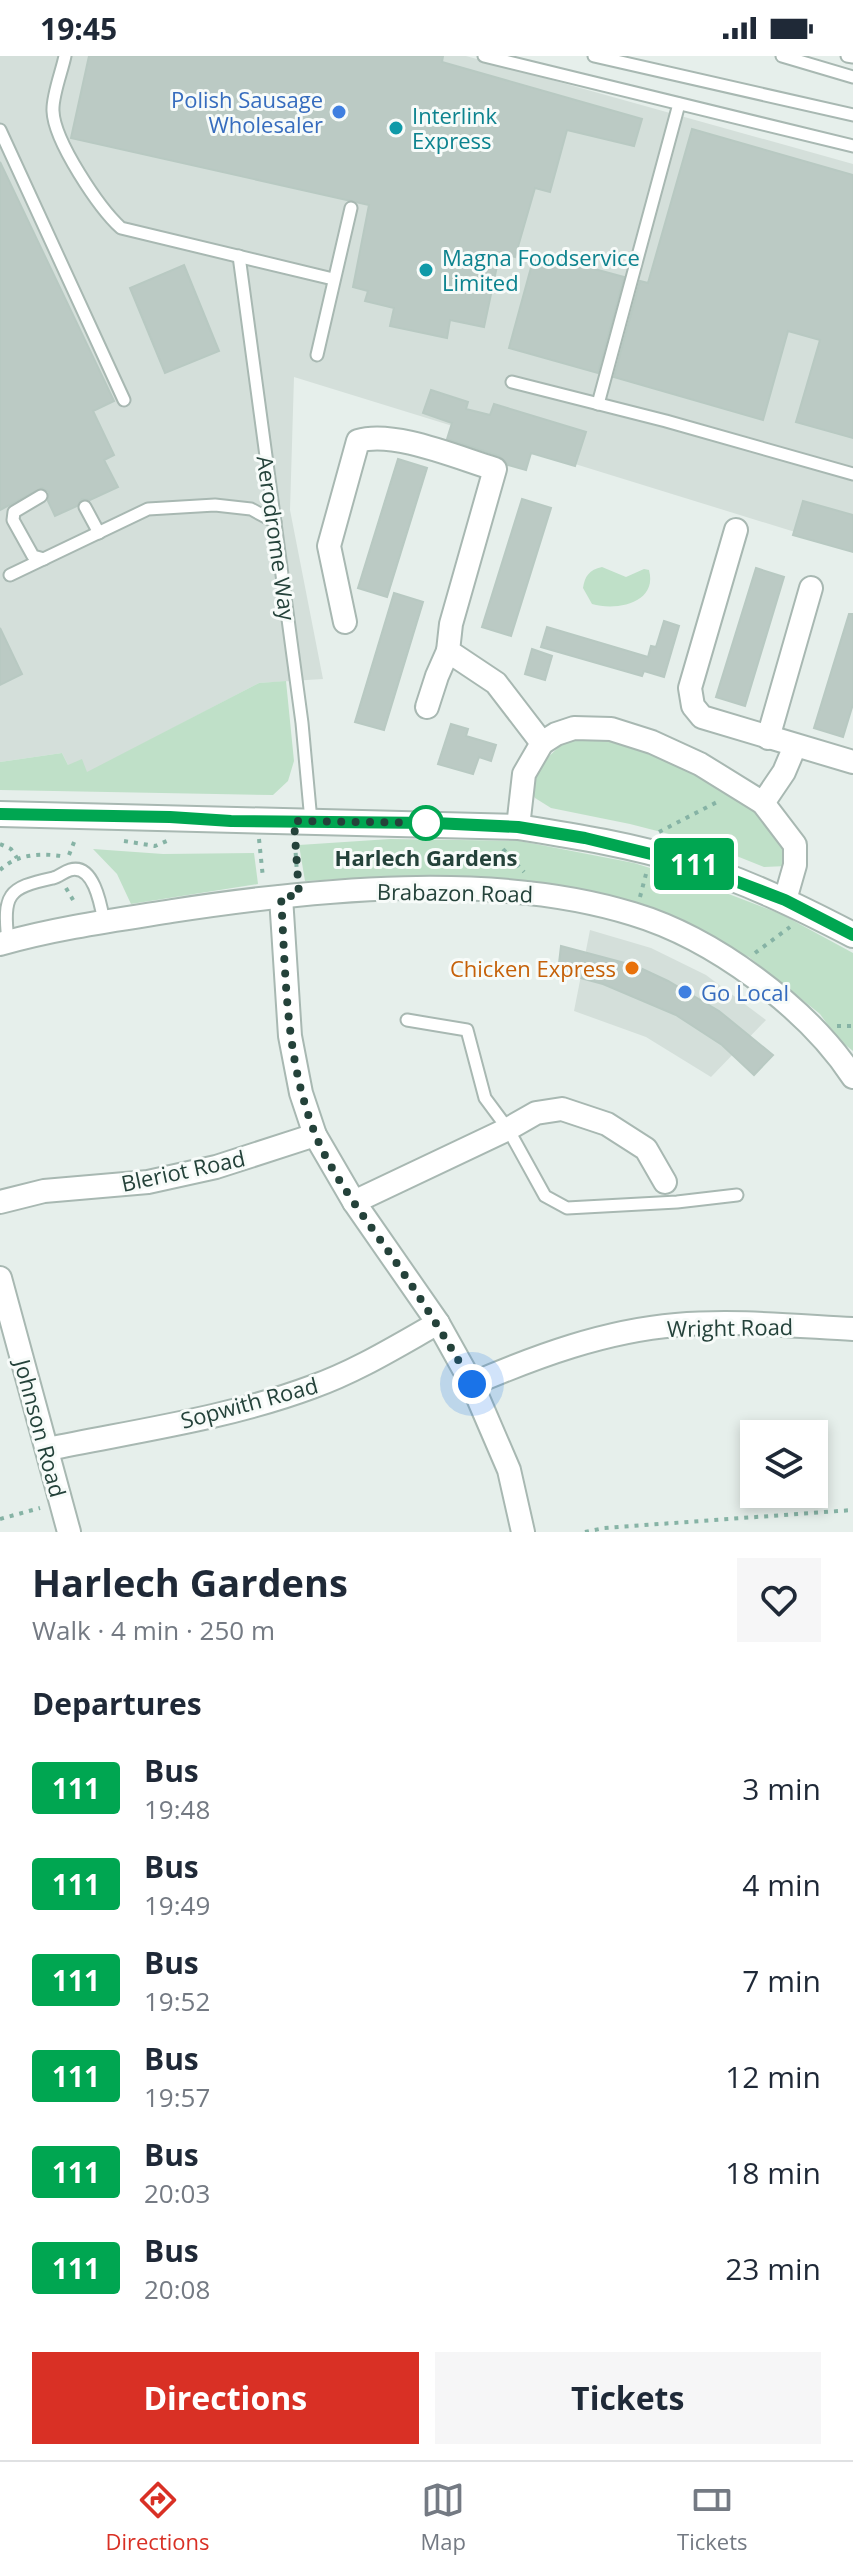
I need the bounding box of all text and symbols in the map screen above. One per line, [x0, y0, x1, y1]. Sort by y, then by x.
text: 19:45 [40, 8, 117, 49]
place label: Polish Sausage Wholesaler [171, 84, 323, 139]
place label: Interlink Express [412, 100, 497, 155]
marker: Polish Sausage Wholesaler [330, 103, 348, 121]
marker: Interlink Express [387, 119, 405, 137]
place label: Magna Foodservice Limited [442, 242, 640, 297]
marker: Magna Foodservice Limited [417, 261, 435, 279]
street label: Aerodrome Way [251, 454, 304, 623]
marker: Harlech Gardens [409, 806, 443, 840]
line badge: 111 [648, 838, 740, 890]
place label: Harlech Gardens [335, 842, 517, 872]
text: 111 [670, 845, 718, 883]
street label: Brabazon Road [377, 876, 533, 908]
place label: Chicken Express [450, 953, 616, 983]
marker: Chicken Express [623, 959, 641, 977]
place label: Go Local [701, 977, 789, 1007]
marker: Go Local [676, 983, 694, 1001]
street label: Bleriot Road [118, 1142, 248, 1198]
street label: Wright Road [667, 1311, 793, 1343]
street label: Johnson Road [8, 1354, 74, 1500]
your location [452, 1364, 492, 1404]
street label: Sopwith Road [177, 1369, 321, 1435]
map controls [740, 1420, 828, 1508]
button: layers [740, 1420, 828, 1508]
text: Harlech Gardens [32, 1556, 348, 1608]
button: heart [737, 1558, 821, 1642]
text: Walk · 4 min · 250 m [32, 1612, 275, 1648]
text: Departures [32, 1683, 202, 1724]
text: Bus [144, 1750, 199, 1791]
text: 3 min [742, 1768, 821, 1809]
text: 111 [52, 1769, 100, 1807]
text: 19:48 [144, 1791, 210, 1827]
text: Bus [144, 1846, 199, 1887]
text: 4 min [742, 1864, 821, 1905]
text: 111 [52, 1865, 100, 1903]
text: 19:49 [144, 1887, 210, 1923]
text: Bus [144, 1942, 199, 1983]
text: 7 min [742, 1960, 821, 2001]
text: 111 [52, 1961, 100, 1999]
text: 19:52 [144, 1983, 210, 2019]
text: Bus [144, 2038, 199, 2079]
text: 12 min [725, 2056, 821, 2097]
text: 111 [52, 2057, 100, 2095]
text: 19:57 [144, 2079, 210, 2115]
text: Bus [144, 2134, 199, 2175]
text: 18 min [725, 2152, 821, 2193]
text: 111 [52, 2153, 100, 2191]
text: 20:03 [144, 2175, 210, 2211]
text: Bus [144, 2230, 199, 2271]
text: 23 min [725, 2248, 821, 2289]
text: 111 [52, 2249, 100, 2287]
text: 20:08 [144, 2271, 210, 2307]
button: Directions [32, 2352, 419, 2444]
button: Tickets [435, 2352, 821, 2444]
tab: Directions [106, 2478, 210, 2556]
tab: Map [421, 2478, 466, 2556]
tab: Tickets [677, 2478, 747, 2556]

